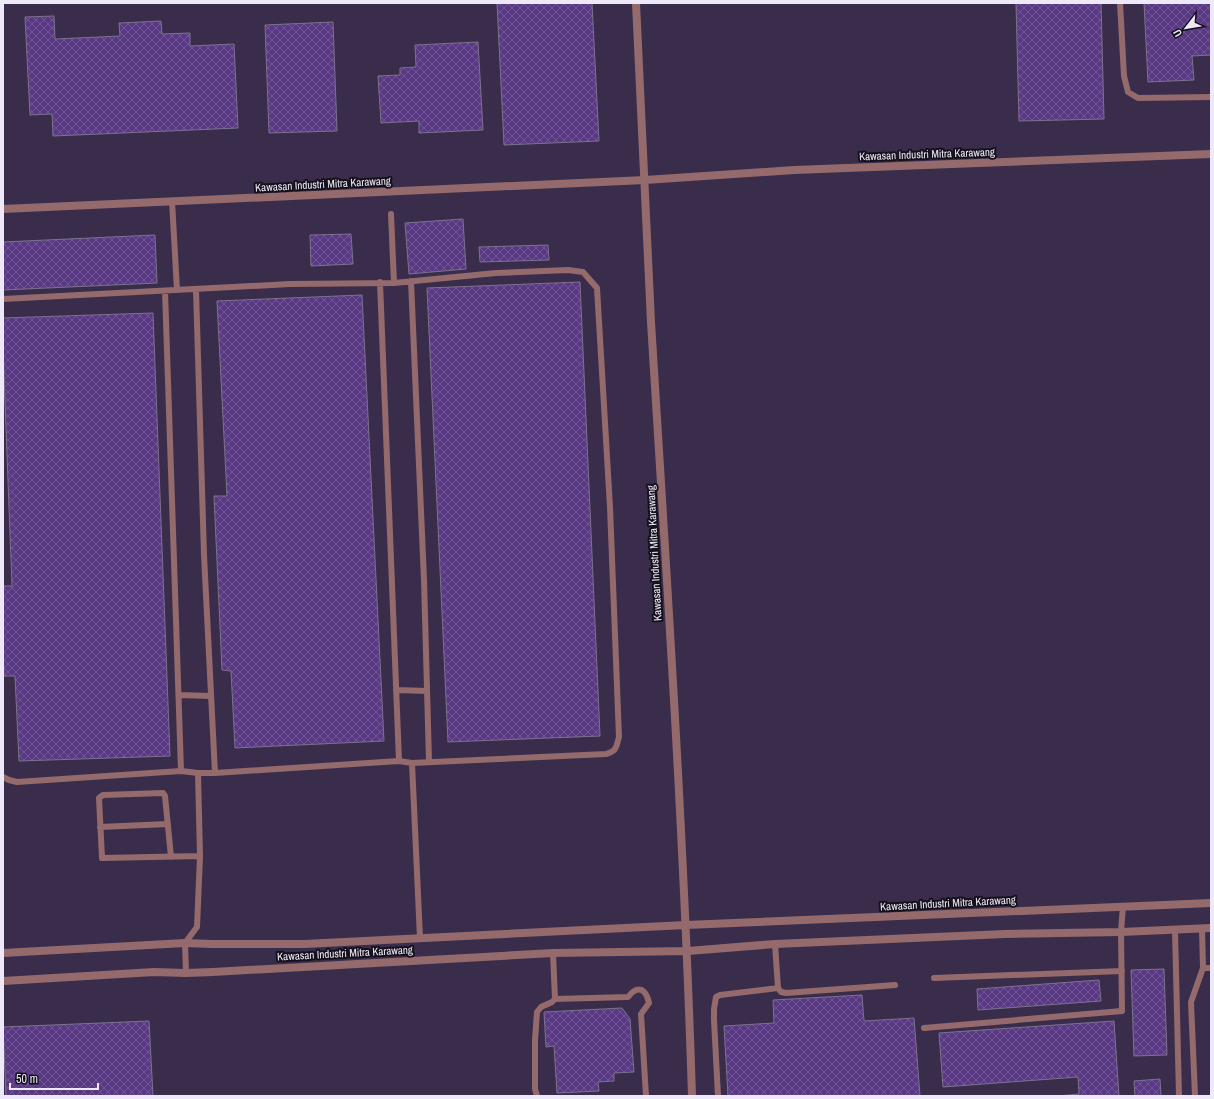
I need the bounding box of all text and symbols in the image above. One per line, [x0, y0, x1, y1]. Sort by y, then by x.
north arrow [1166, 8, 1206, 48]
text: U [1170, 27, 1185, 40]
street label: Kawasan Industri Mitra Karawang [859, 145, 995, 163]
street label: Kawasan Industri Mitra Karawang [255, 173, 391, 195]
street label: Kawasan Industri Mitra Karawang [643, 485, 665, 621]
street label: Kawasan Industri Mitra Karawang [880, 892, 1016, 914]
street label: Kawasan Industri Mitra Karawang [277, 942, 413, 964]
scale bar [10, 1065, 98, 1091]
text: 50 m [16, 1071, 38, 1087]

